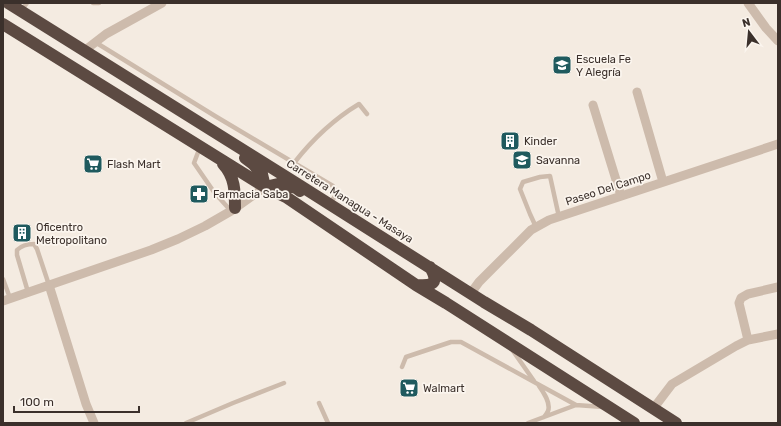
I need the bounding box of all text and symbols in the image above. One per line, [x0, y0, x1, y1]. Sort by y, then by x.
north arrow [729, 12, 769, 52]
text: N [741, 16, 752, 30]
place label: Escuela Fe Y Alegría [576, 53, 631, 79]
school or university icon: Escuela Fe Y Alegría [551, 54, 573, 76]
building icon: Kinder [499, 130, 521, 152]
place label: Kinder [524, 135, 558, 148]
school or university icon: Savanna [511, 149, 533, 171]
supermarket icon: Flash Mart [82, 153, 104, 175]
place label: Savanna [536, 154, 580, 167]
street label: Carretera Managua - Masaya [284, 157, 415, 246]
place label: Flash Mart [107, 158, 161, 171]
street label: Paseo Del Campo [564, 169, 652, 208]
pharmacy icon: Farmacia Saba [188, 183, 210, 205]
place label: Farmacia Saba [213, 188, 288, 201]
place label: Oficentro Metropolitano [36, 221, 107, 247]
building icon: Oficentro Metropolitano [11, 222, 33, 244]
supermarket icon: Walmart [398, 377, 420, 399]
place label: Walmart [423, 382, 465, 395]
scale bar [14, 388, 139, 414]
text: 100 m [20, 395, 54, 409]

